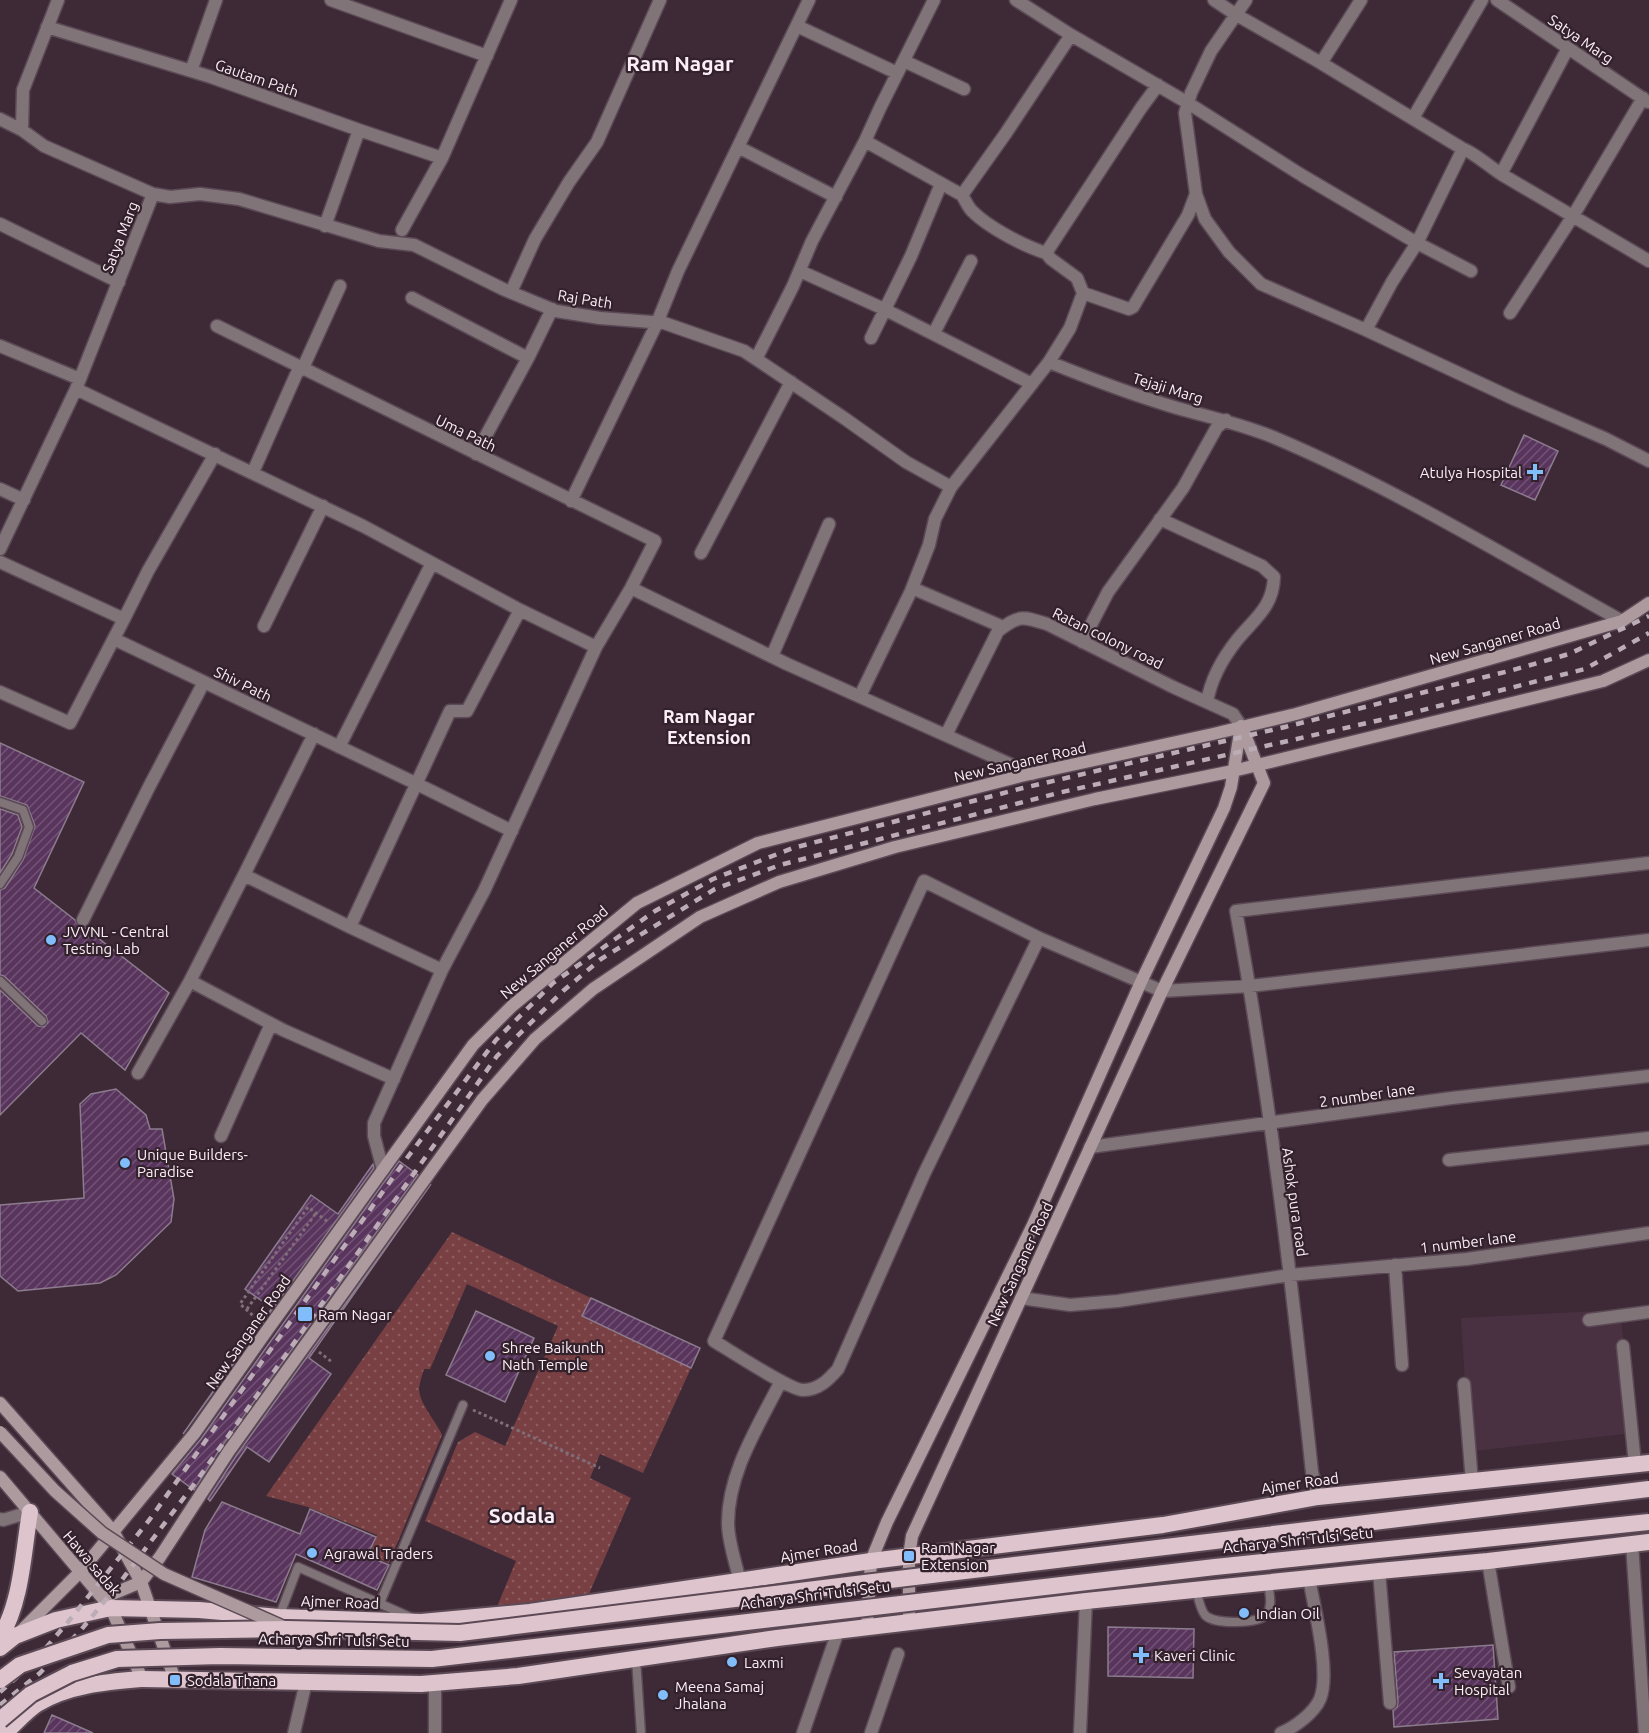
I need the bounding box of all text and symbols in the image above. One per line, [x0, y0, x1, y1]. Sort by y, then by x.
street label: Satya Marg [1545, 11, 1617, 67]
district label: Ram Nagar [626, 51, 734, 75]
street label: Gautam Path [213, 56, 301, 100]
street label: Satya Marg [99, 199, 141, 275]
street label: Raj Path [556, 286, 614, 312]
street label: Tejaji Marg [1131, 369, 1205, 407]
street label: Uma Path [433, 411, 499, 455]
marker: Atulya Hospital [1526, 463, 1544, 481]
place label: Atulya Hospital [1420, 464, 1522, 481]
street label: Ratan colony road [1050, 604, 1166, 672]
street label: New Sanganer Road [1428, 614, 1562, 668]
street label: Shiv Path [211, 663, 275, 705]
district label: Ram Nagar Extension [663, 706, 756, 747]
street label: New Sanganer Road [952, 739, 1088, 785]
street label: New Sanganer Road [497, 902, 611, 1002]
place label: JVVNL - Central Testing Lab [63, 923, 169, 957]
marker: JVVNL - Central Testing Lab [44, 933, 58, 947]
street label: 2 number lane [1318, 1080, 1416, 1110]
place label: Unique Builders- Paradise [137, 1146, 248, 1180]
street label: Ashok pura road [1279, 1146, 1311, 1258]
marker: Unique Builders- Paradise [118, 1156, 132, 1170]
street label: New Sanganer Road [984, 1199, 1056, 1329]
street label: 1 number lane [1419, 1228, 1517, 1256]
street label: New Sanganer Road [202, 1272, 294, 1392]
marker: Ram Nagar [296, 1305, 314, 1323]
place label: Ram Nagar [318, 1306, 392, 1323]
place label: Shree Baikunth Nath Temple [502, 1339, 604, 1373]
marker: Shree Baikunth Nath Temple [483, 1349, 497, 1363]
street label: Ajmer Road [1260, 1469, 1340, 1497]
district label: Sodala [489, 1503, 555, 1527]
street label: Acharya Shri Tulsi Setu [1222, 1524, 1374, 1556]
street label: Hawa sadak [60, 1527, 124, 1599]
street label: Ajmer Road [779, 1536, 859, 1566]
place label: Ram Nagar Extension [921, 1539, 995, 1573]
place label: Agrawal Traders [324, 1545, 433, 1562]
marker: Agrawal Traders [305, 1546, 319, 1560]
marker: Ram Nagar Extension [902, 1549, 916, 1563]
street label: Acharya Shri Tulsi Setu [739, 1577, 891, 1613]
street label: Ajmer Road [301, 1592, 379, 1612]
place label: Indian Oil [1256, 1605, 1320, 1622]
marker: Indian Oil [1237, 1606, 1251, 1620]
street label: Acharya Shri Tulsi Setu [258, 1630, 410, 1650]
marker: Kaveri Clinic [1132, 1646, 1150, 1664]
place label: Kaveri Clinic [1154, 1647, 1235, 1664]
place label: Laxmi [744, 1654, 784, 1671]
marker: Laxmi [725, 1655, 739, 1669]
place label: Sevayatan Hospital [1454, 1664, 1522, 1698]
place label: Sodala Thana [187, 1672, 276, 1689]
marker: Sevayatan Hospital [1432, 1672, 1450, 1690]
marker: Sodala Thana [168, 1673, 182, 1687]
place label: Meena Samaj Jhalana [675, 1678, 764, 1712]
marker: Meena Samaj Jhalana [656, 1688, 670, 1702]

